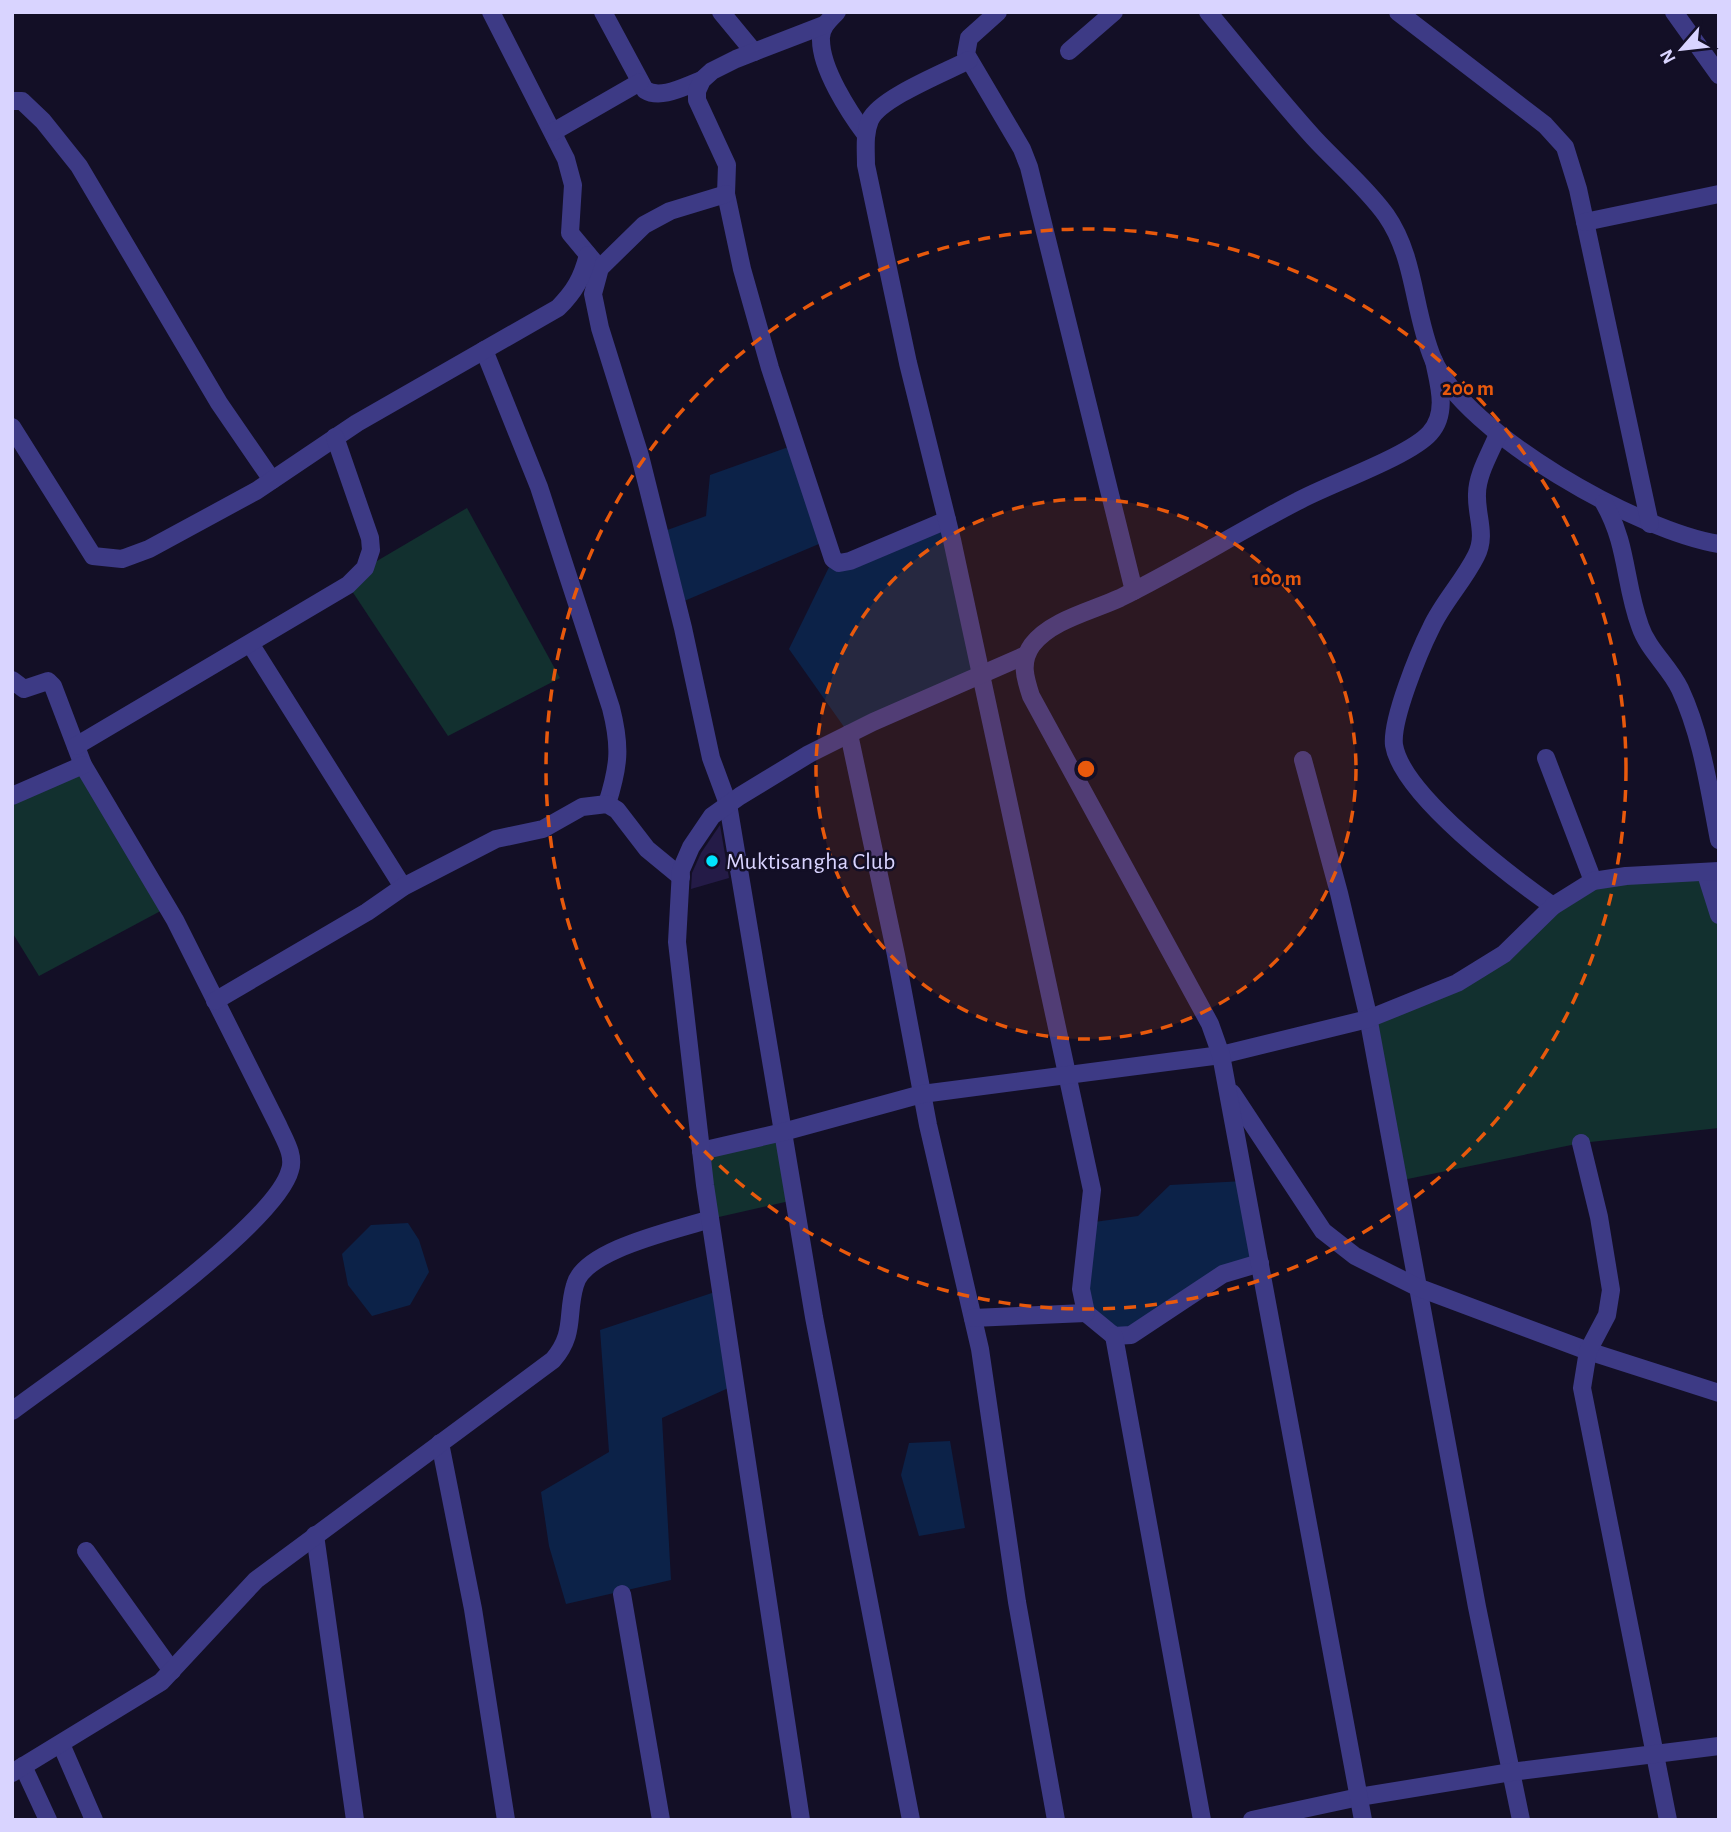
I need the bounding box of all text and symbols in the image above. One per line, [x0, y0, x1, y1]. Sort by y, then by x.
north arrow [1647, 14, 1717, 84]
text: N [1657, 46, 1680, 67]
text: 200 m [1442, 378, 1494, 399]
text: 100 m [1252, 568, 1302, 589]
centre of rings [1074, 757, 1098, 781]
place label: Muktisangha Club [726, 850, 895, 874]
marker: Muktisangha Club [704, 853, 720, 869]

